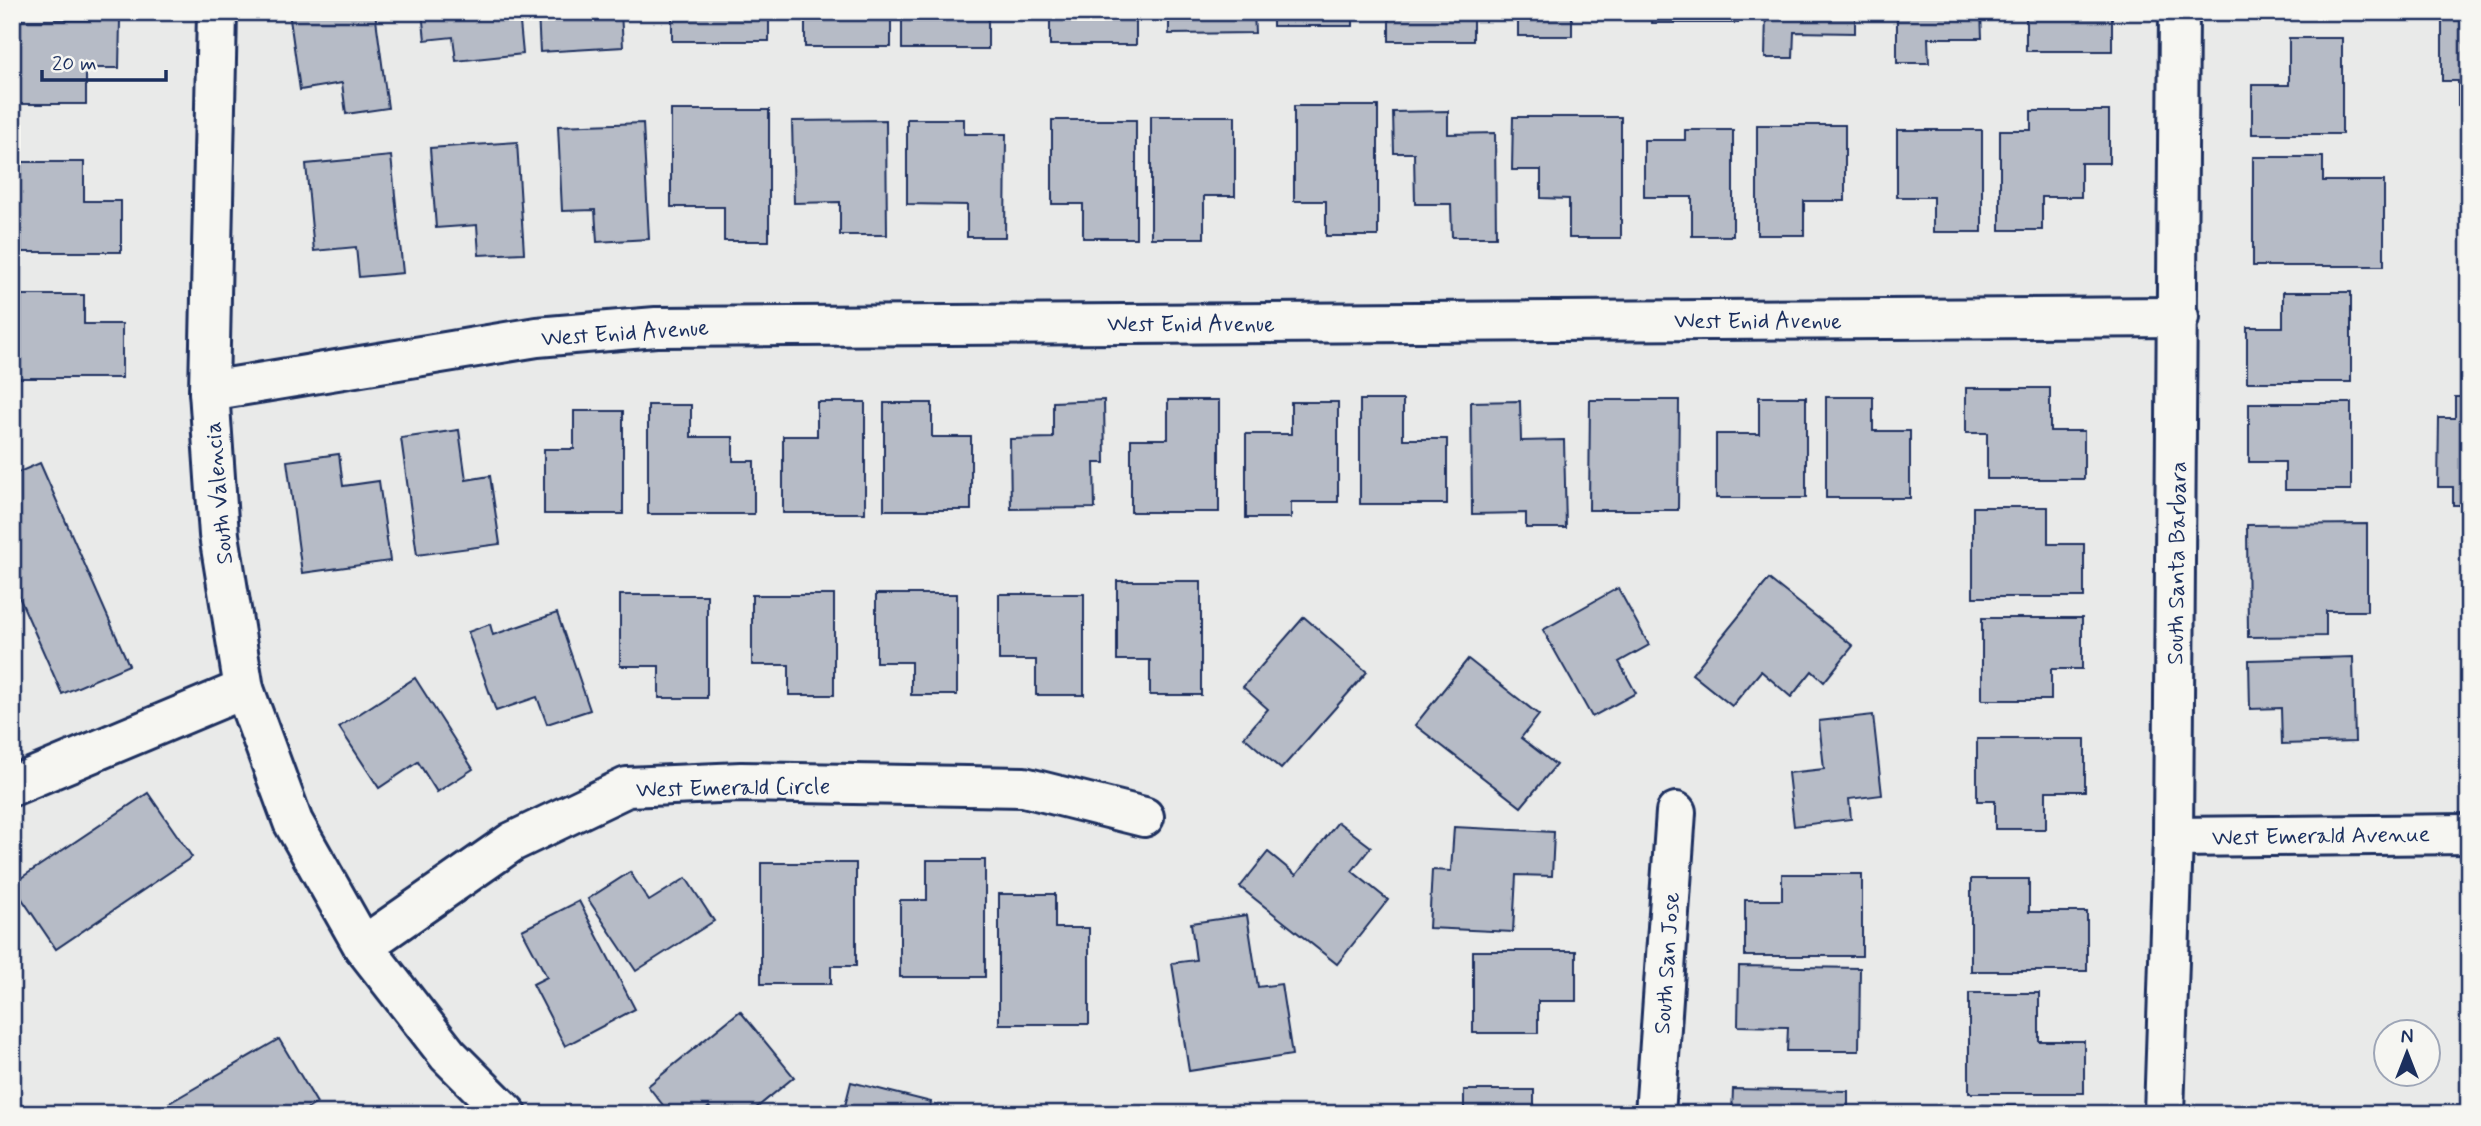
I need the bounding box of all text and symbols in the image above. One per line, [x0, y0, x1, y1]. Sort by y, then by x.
scale bar [42, 38, 166, 82]
text: 20 m [52, 50, 97, 78]
street label: West Enid Avenue [1674, 307, 1842, 337]
street label: West Enid Avenue [1107, 310, 1275, 340]
street label: West Enid Avenue [540, 313, 710, 355]
street label: South Valencia [199, 420, 241, 565]
street label: South Santa Barbara [2161, 461, 2195, 665]
street label: West Emerald Circle [636, 772, 830, 806]
street label: West Emerald Avenue [2212, 820, 2430, 854]
street label: South San Jose [1648, 891, 1688, 1035]
north arrow [2372, 1018, 2442, 1088]
text: N [2401, 1025, 2413, 1050]

